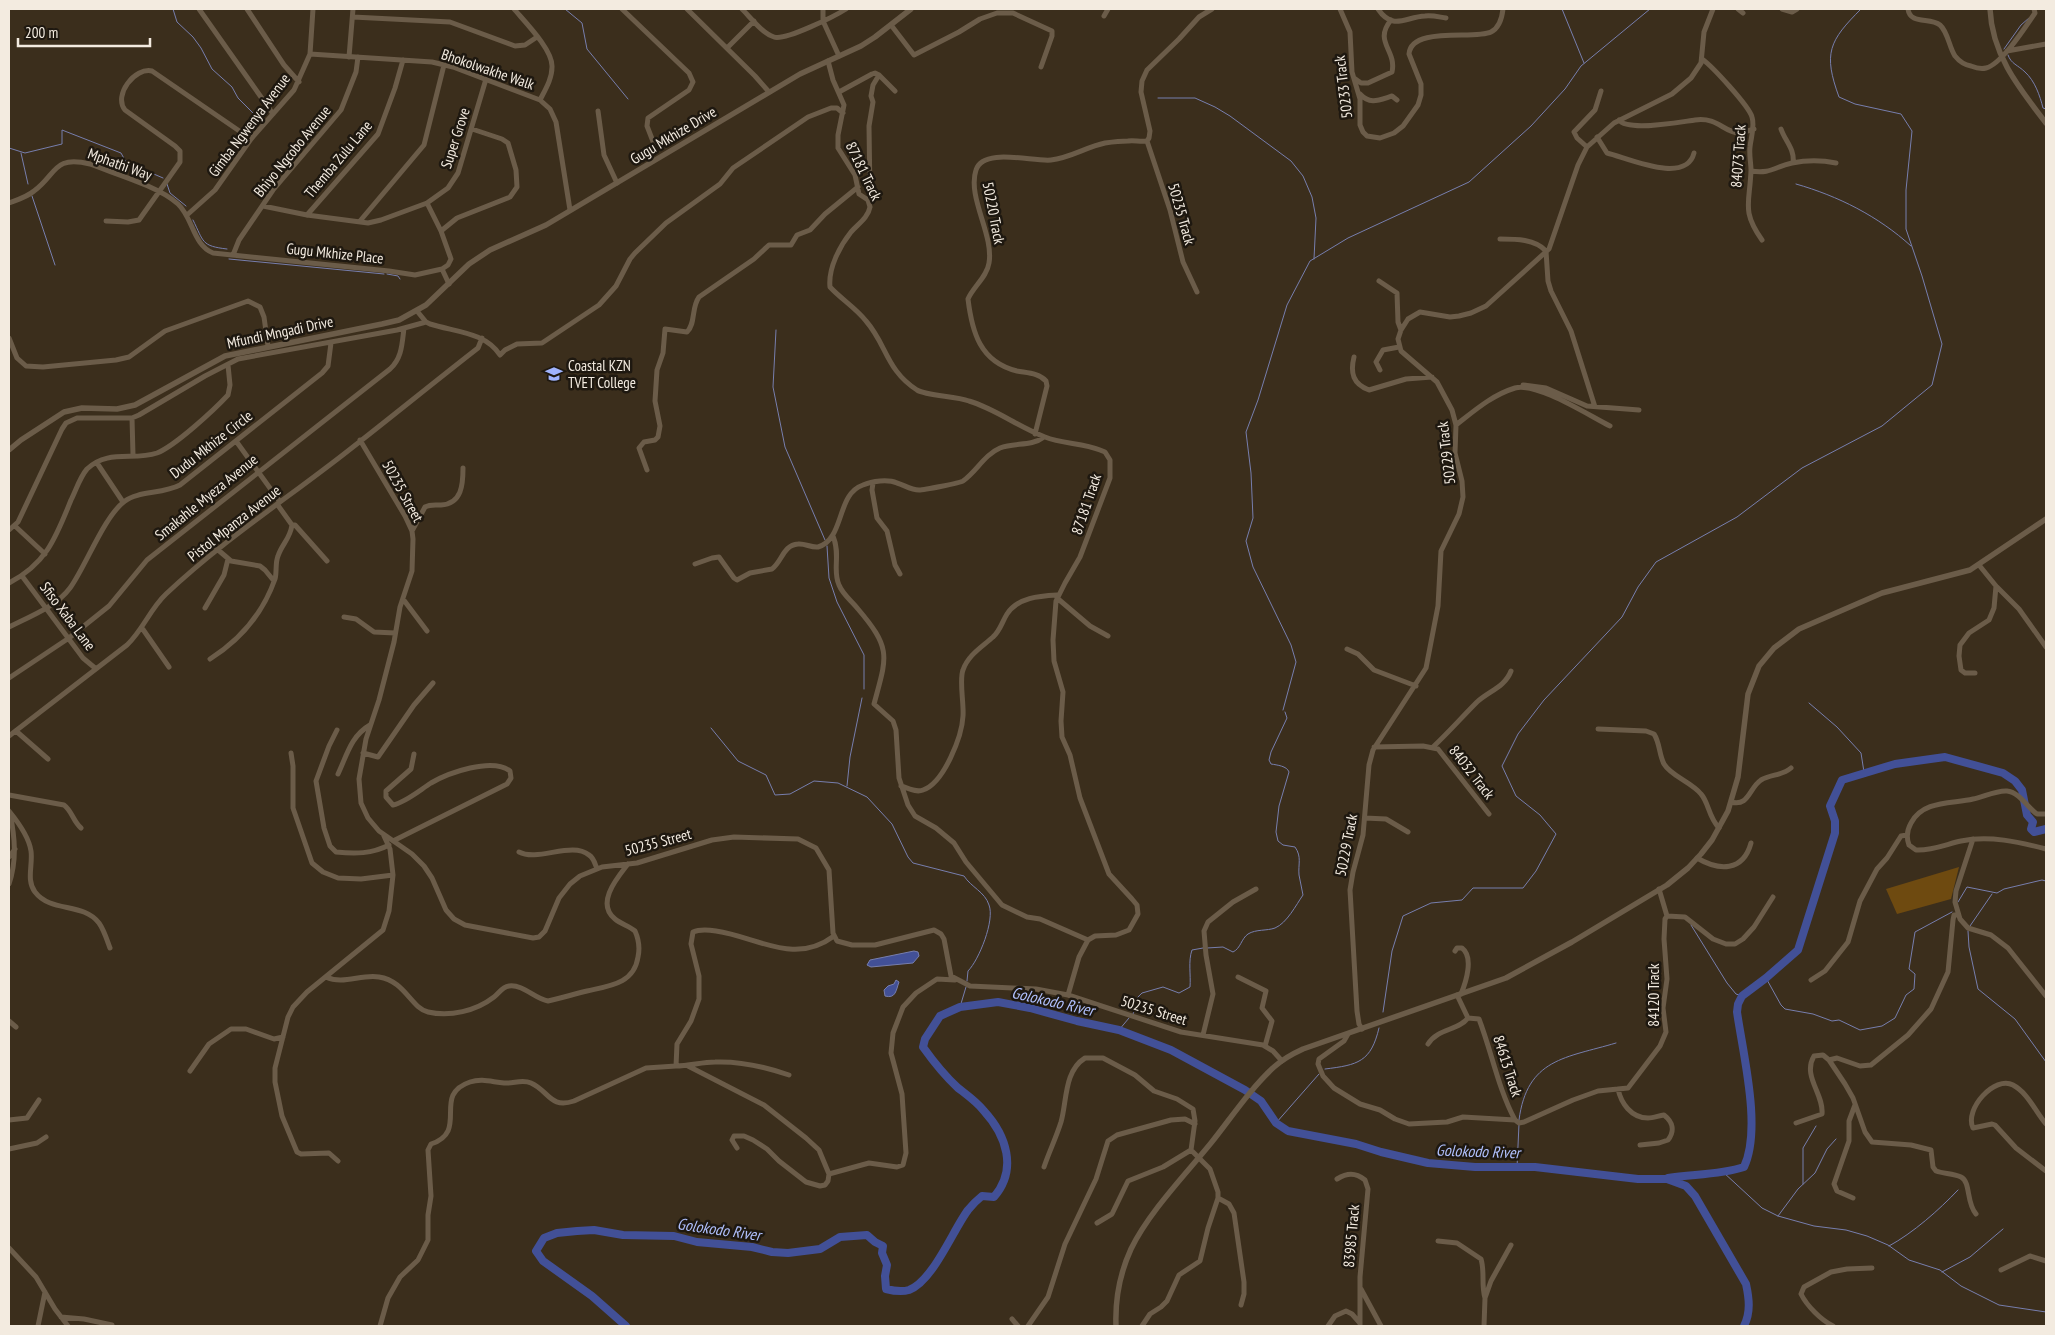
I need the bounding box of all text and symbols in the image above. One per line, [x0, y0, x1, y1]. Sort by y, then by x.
scale bar [18, 15, 150, 47]
text: 200 m [25, 23, 58, 42]
street label: Bhokolwakhe Walk [439, 44, 537, 94]
street label: 50233 Track [1330, 54, 1356, 120]
street label: Gimba Ngwenya Avenue [204, 70, 294, 180]
street label: Bhiyo Ngcobo Avenue [249, 101, 335, 201]
street label: Gugu Mkhize Drive [626, 102, 720, 168]
street label: Super Grove [436, 105, 474, 171]
street label: Themba Zulu Lane [300, 116, 376, 202]
street label: 84073 Track [1726, 124, 1750, 188]
street label: 87181 Track [842, 138, 886, 204]
street label: Mphathi Way [85, 144, 155, 184]
street label: 50220 Track [979, 180, 1009, 246]
street label: 50235 Track [1164, 181, 1200, 247]
street label: Gugu Mkhize Place [286, 238, 384, 268]
street label: Mfundi Mngadi Drive [225, 311, 335, 353]
place label: Coastal KZN TVET College [568, 356, 636, 392]
school or university icon: Coastal KZN TVET College [544, 364, 564, 384]
street label: Dudu Mkhize Circle [166, 406, 256, 482]
street label: 50229 Track [1433, 420, 1459, 486]
street label: Smakahle Myeza Avenue [151, 450, 261, 544]
street label: 50235 Street [378, 457, 428, 525]
street label: 87181 Track [1067, 471, 1105, 537]
street label: Pistol Mpanza Avenue [184, 481, 284, 565]
street label: Sfiso Xaba Lane [36, 578, 100, 654]
street label: 84032 Track [1445, 741, 1499, 803]
street label: 50229 Track [1331, 812, 1361, 878]
street label: 50235 Street [623, 824, 693, 860]
street label: 84120 Track [1644, 963, 1663, 1027]
water label: Golokodo River [1010, 982, 1099, 1021]
street label: 50235 Street [1119, 991, 1189, 1029]
street label: 84613 Track [1489, 1033, 1527, 1099]
water label: Golokodo River [1436, 1140, 1523, 1163]
street label: 83985 Track [1339, 1203, 1363, 1268]
water label: Golokodo River [676, 1213, 765, 1245]

